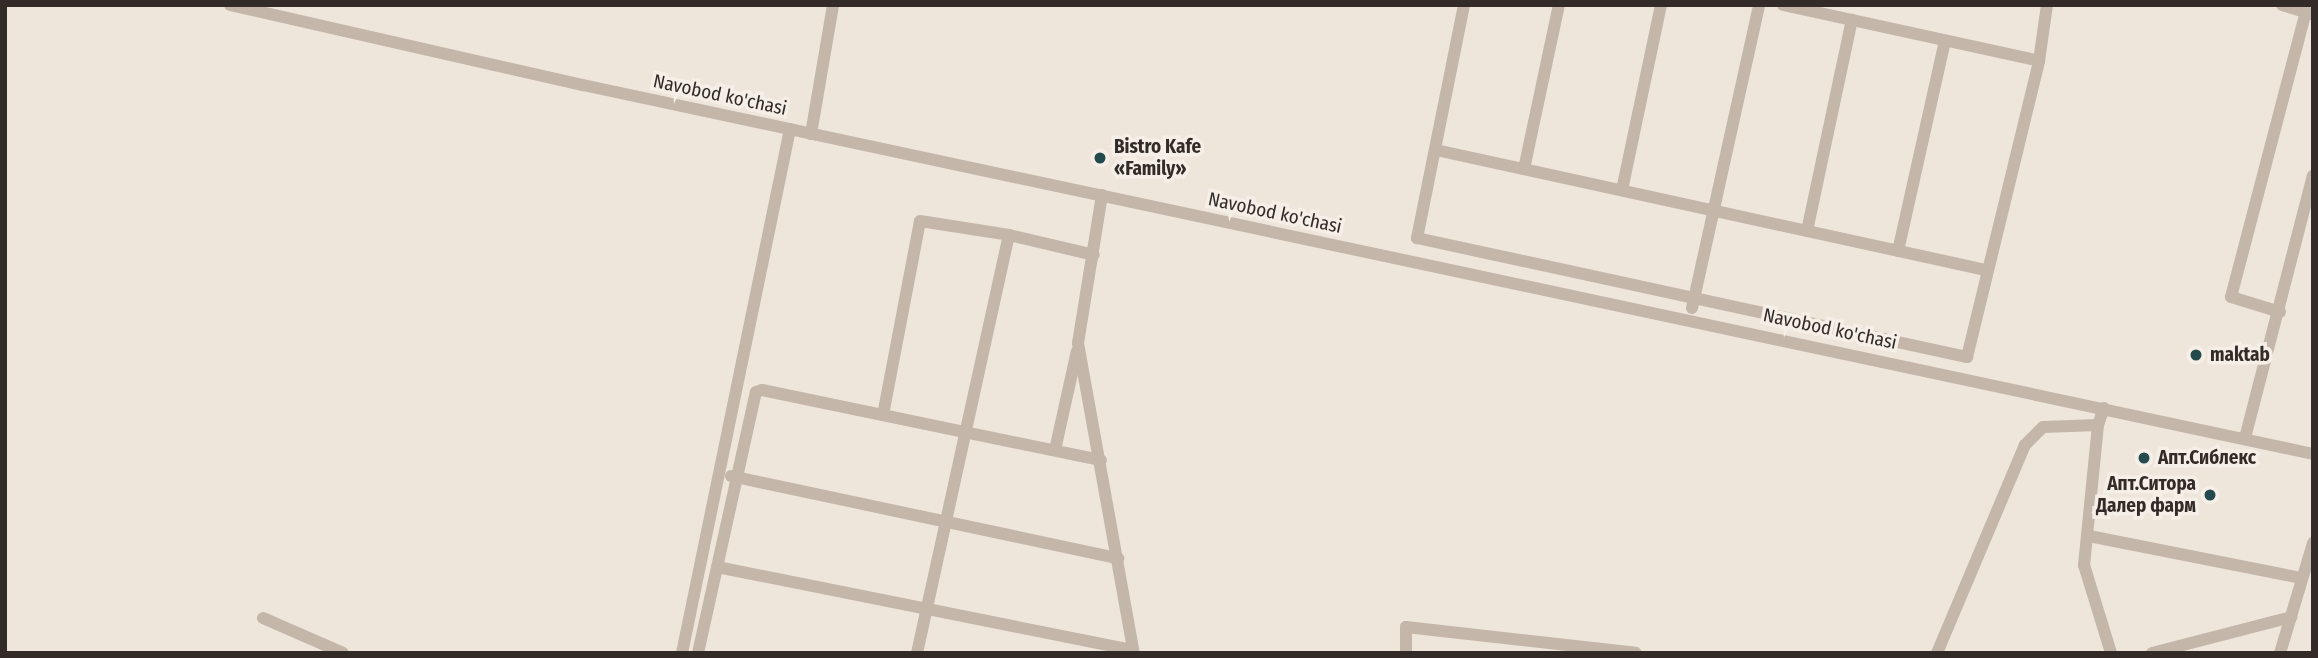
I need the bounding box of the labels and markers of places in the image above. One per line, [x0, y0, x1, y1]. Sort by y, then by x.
place label: Bistro Kafe «Family» [1114, 136, 1201, 180]
marker: Bistro Kafe «Family» [1092, 150, 1108, 166]
place label: maktab [2210, 344, 2270, 366]
marker: maktab [2188, 347, 2204, 363]
place label: Апт.Сиблекс [2158, 447, 2256, 469]
marker: Апт.Сиблекс [2136, 450, 2152, 466]
place label: Апт.Ситора Далер фарм [2096, 473, 2196, 517]
marker: Апт.Ситора Далер фарм [2202, 487, 2218, 503]

